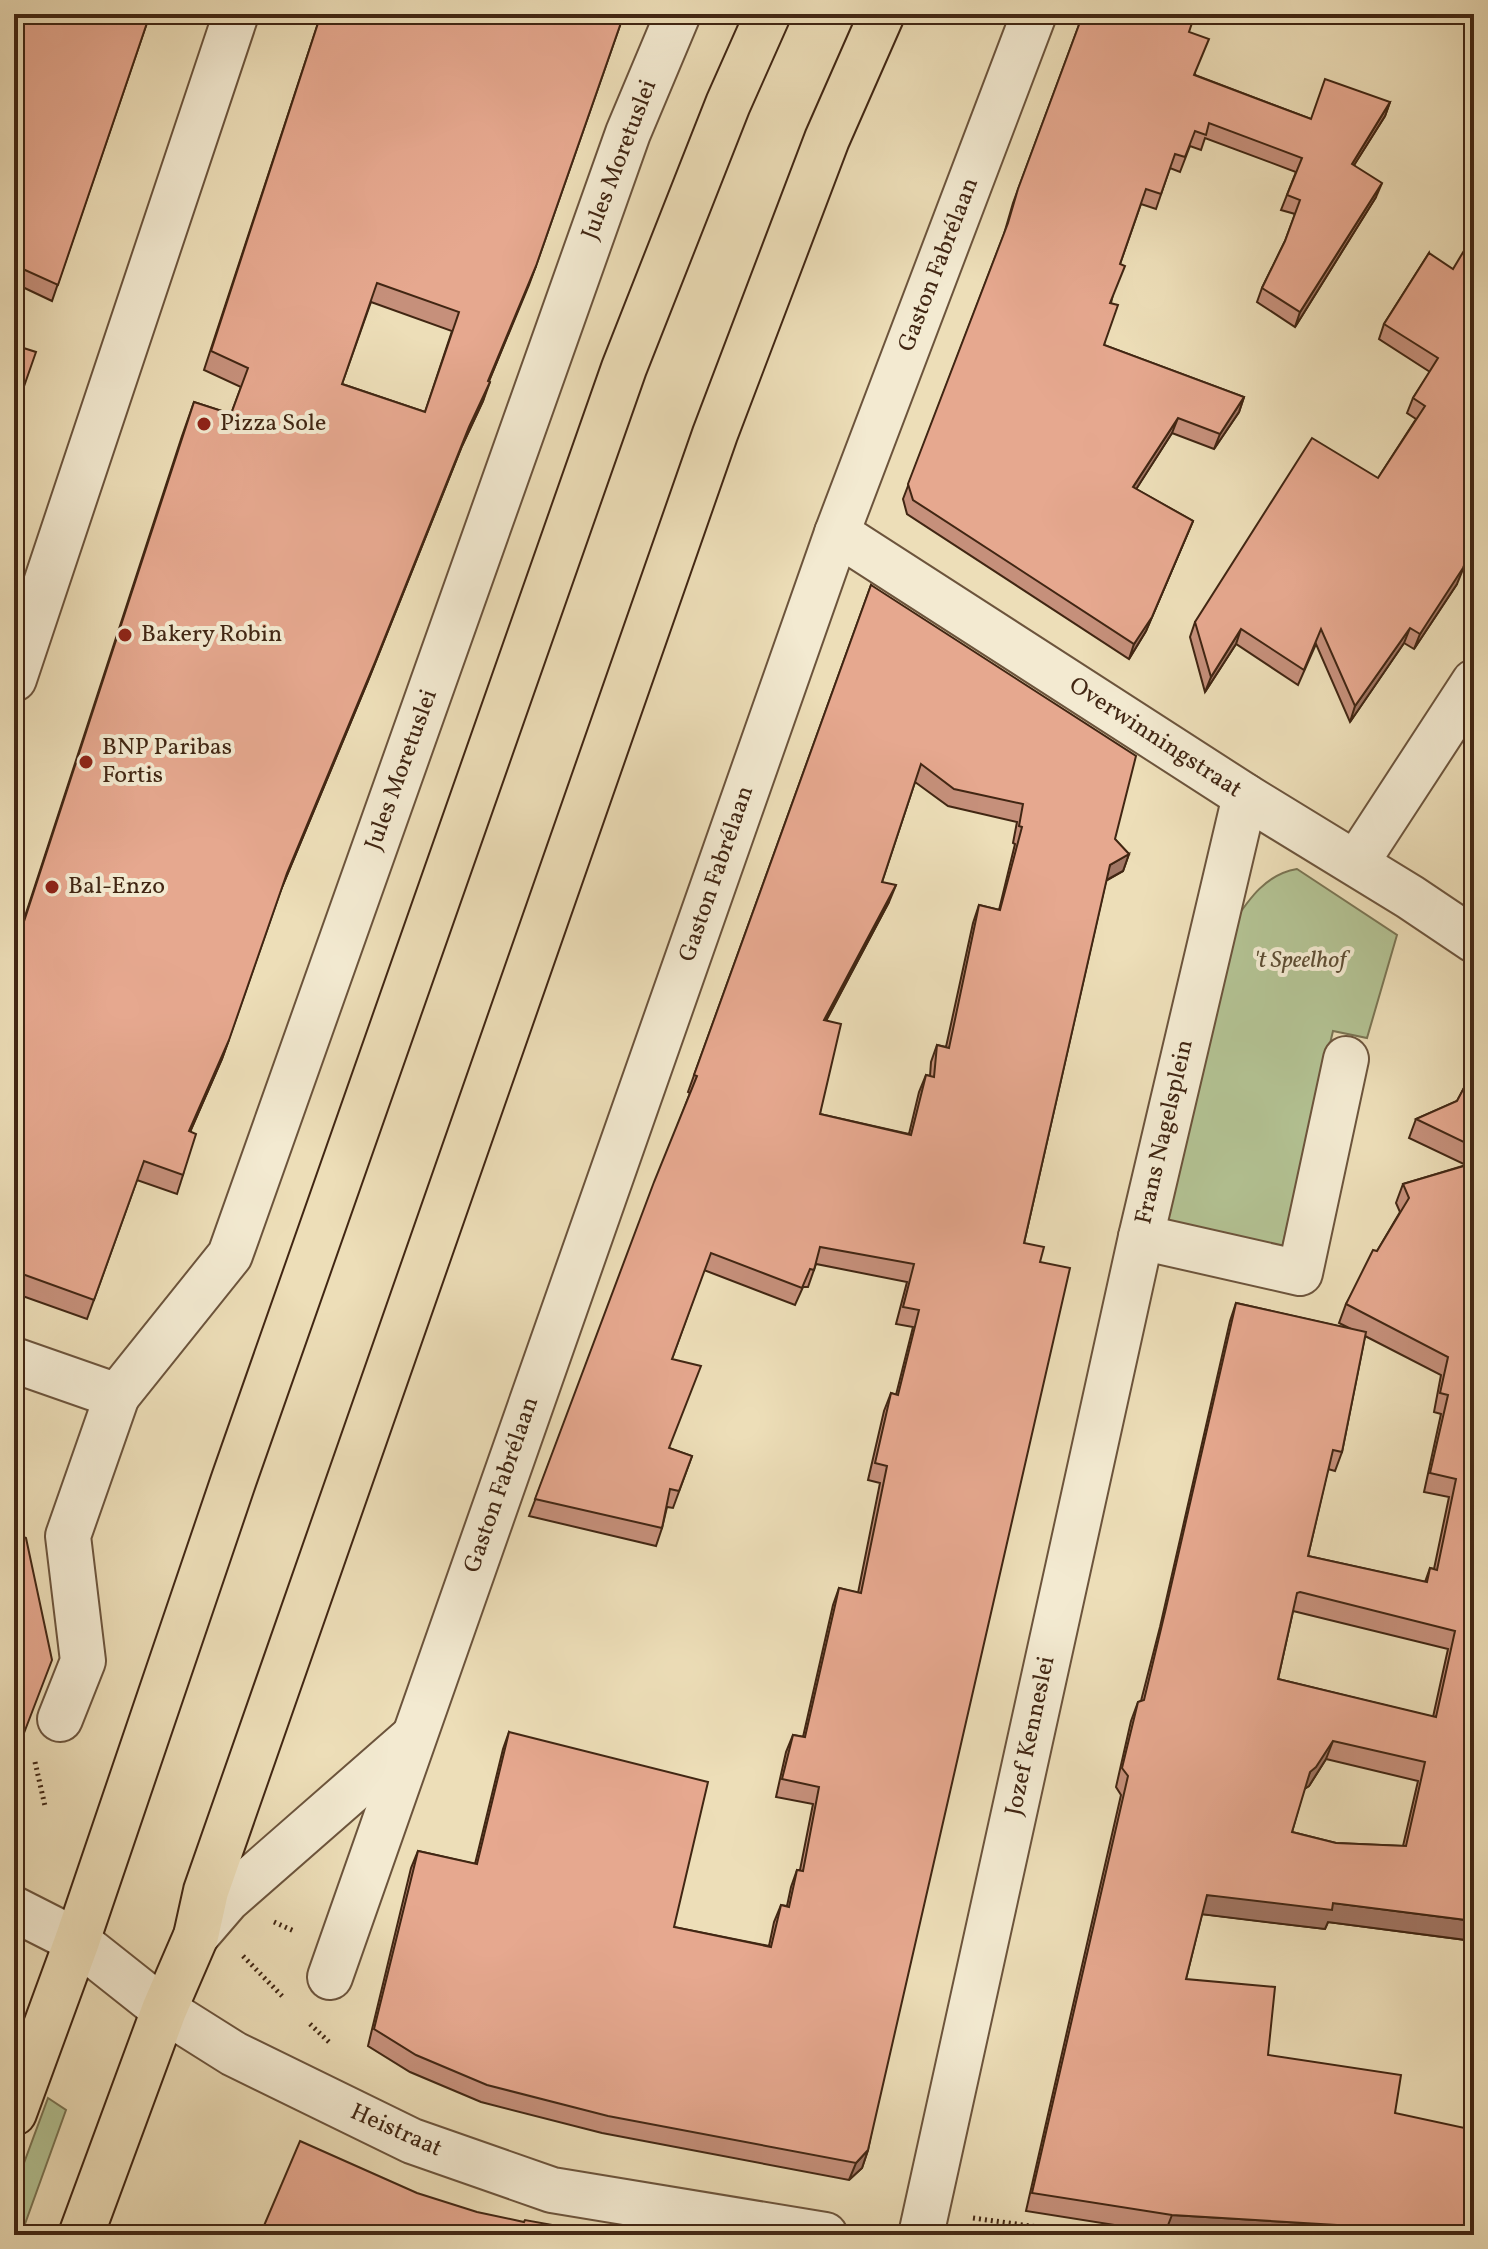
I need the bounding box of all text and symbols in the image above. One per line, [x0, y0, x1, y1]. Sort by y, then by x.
street label: Jules Moretuslei [574, 75, 666, 245]
street label: Gaston Fabrélaan [890, 173, 988, 357]
place label: Pizza Sole [220, 407, 326, 441]
marker: Pizza Sole [195, 415, 213, 433]
place label: Bakery Robin [141, 618, 282, 652]
marker: Bakery Robin [116, 626, 134, 644]
street label: Overwinningstraat [1062, 669, 1248, 807]
street label: Jules Moretuslei [357, 685, 447, 855]
place label: BNP Paribas Fortis [102, 731, 232, 793]
marker: BNP Paribas Fortis [77, 753, 95, 771]
street label: Gaston Fabrélaan [671, 781, 763, 967]
place label: Bal-Enzo [68, 870, 165, 904]
marker: Bal-Enzo [43, 878, 61, 896]
park label: 't Speelhof [1254, 944, 1351, 978]
street label: Frans Nagelsplein [1127, 1036, 1203, 1228]
street label: Gaston Fabrélaan [456, 1392, 548, 1578]
street label: Jozef Kenneslei [998, 1653, 1064, 1819]
street label: Heistraat [345, 2096, 447, 2166]

